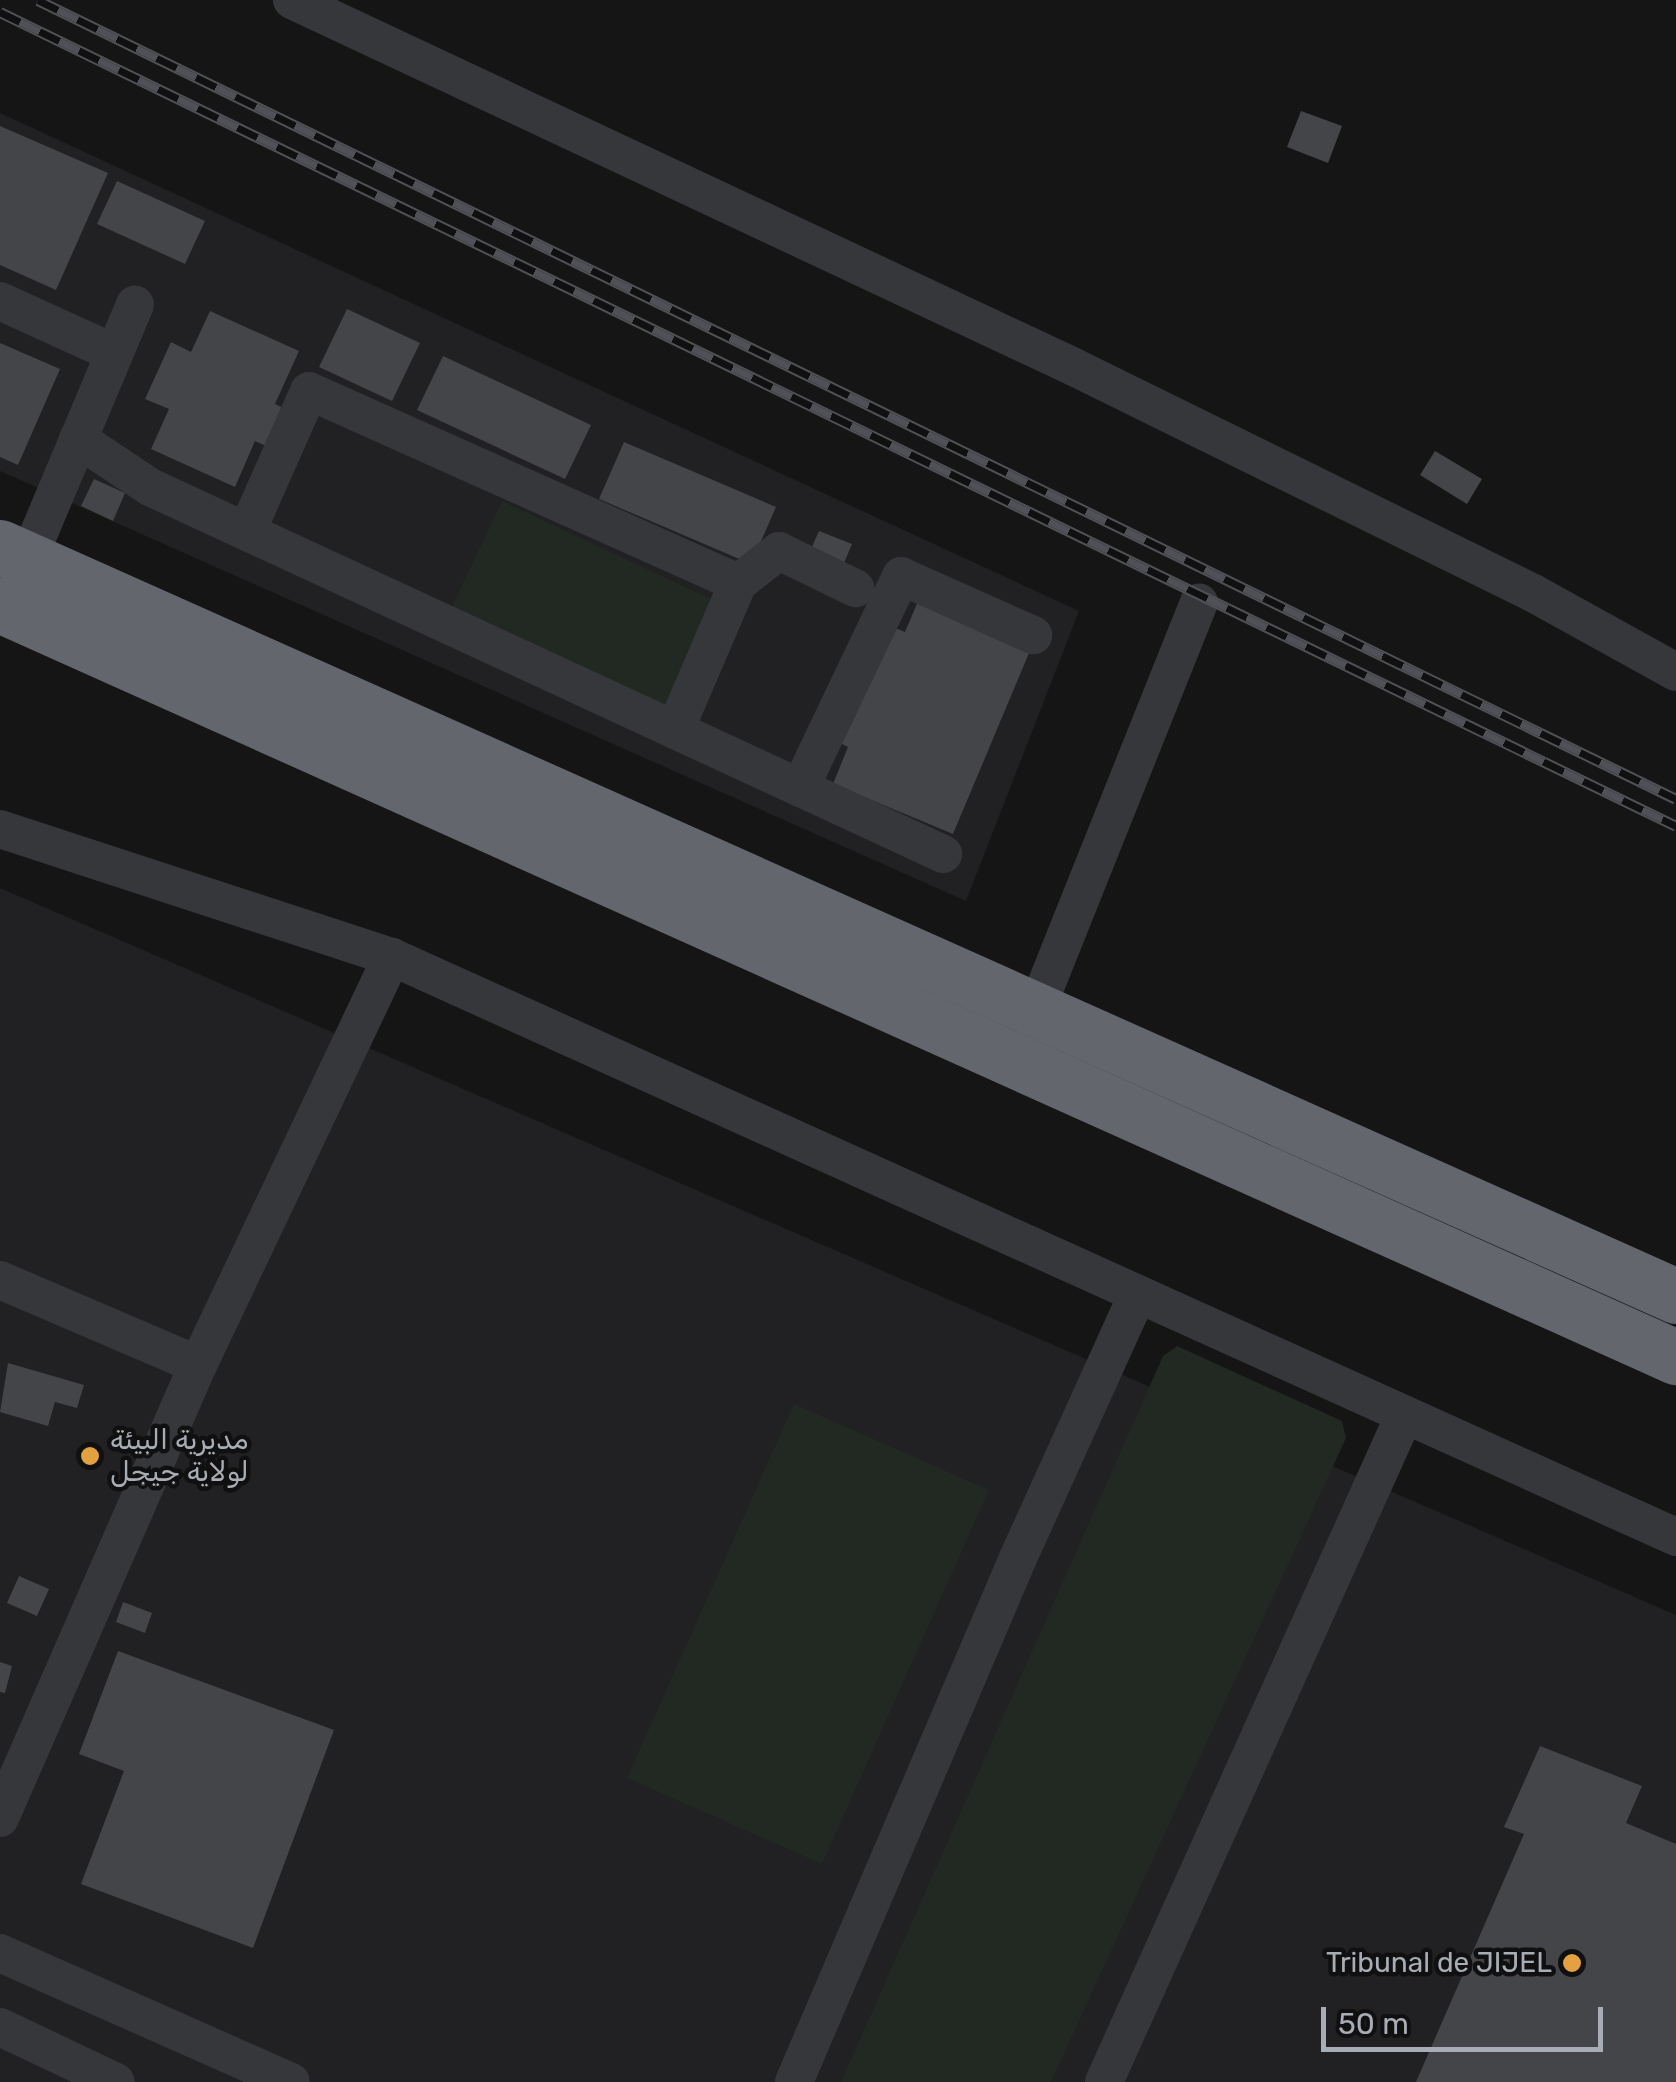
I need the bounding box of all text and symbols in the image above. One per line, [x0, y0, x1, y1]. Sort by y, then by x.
place label: مديرية البيئة لولاية جيجل [110, 1423, 249, 1489]
marker: مديرية البيئة لولاية جيجل [79, 1445, 101, 1467]
place label: Tribunal de JIJEL [1326, 1946, 1552, 1980]
marker: Tribunal de JIJEL [1561, 1952, 1583, 1974]
scale bar [1326, 1987, 1608, 2049]
text: 50 m [1338, 2006, 1409, 2042]

